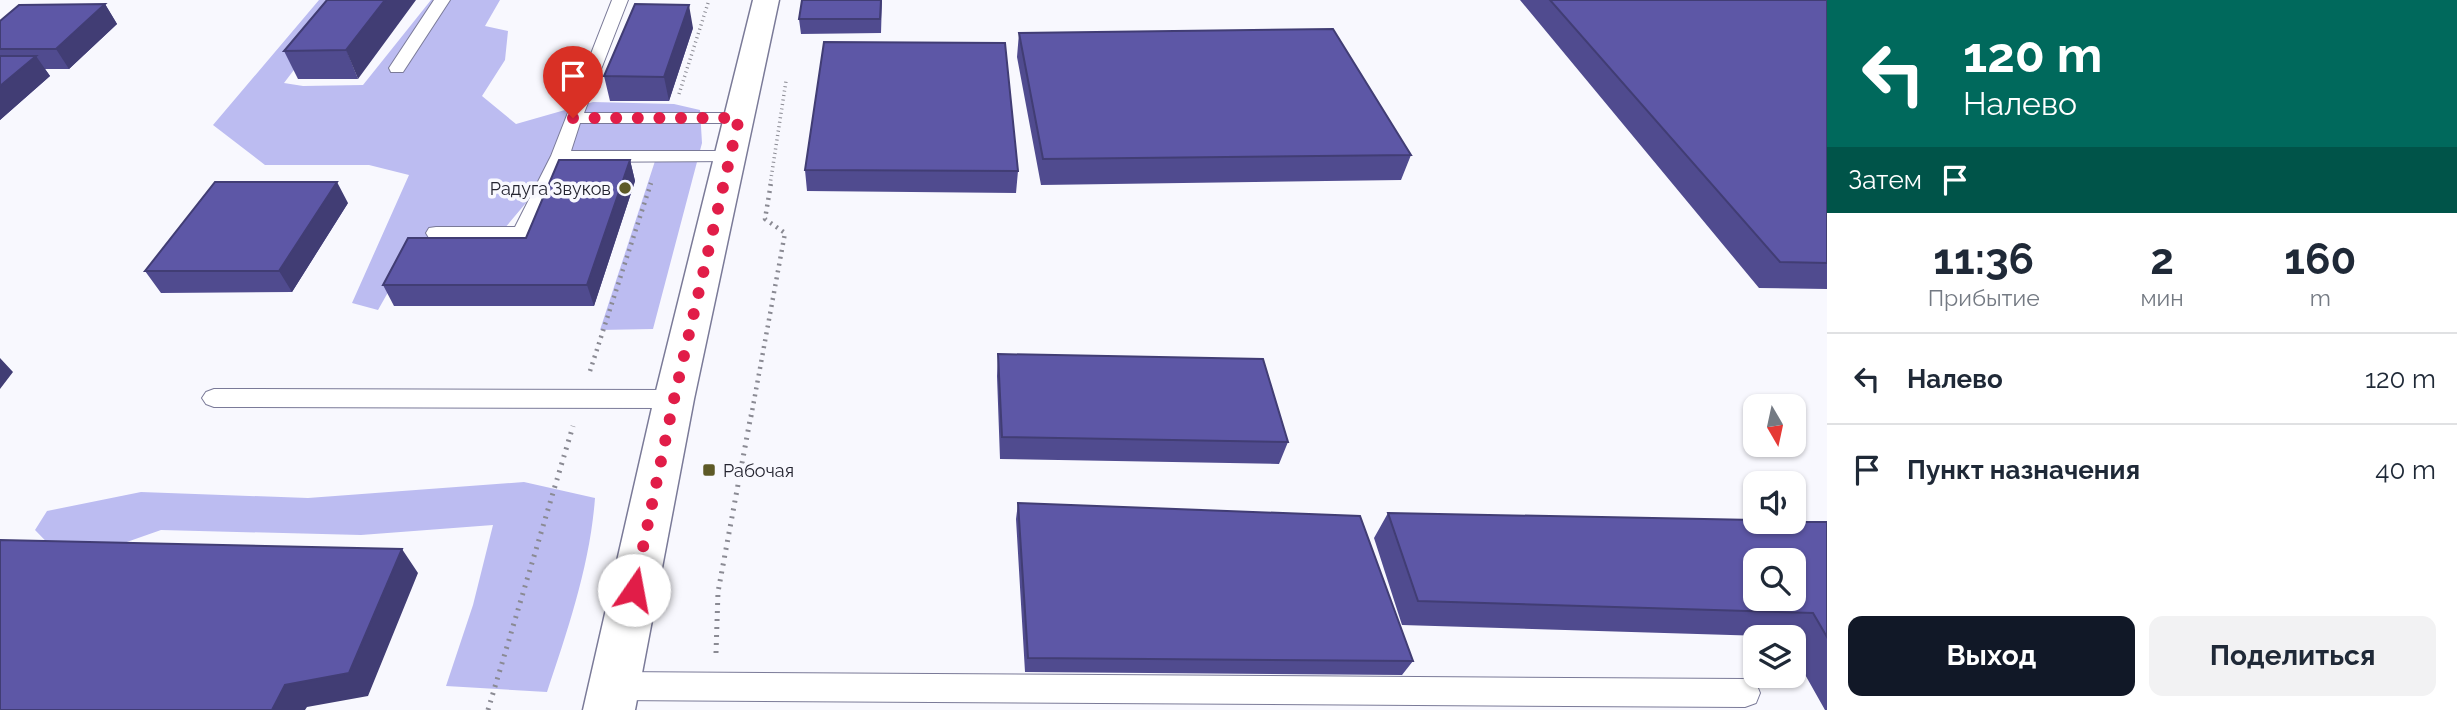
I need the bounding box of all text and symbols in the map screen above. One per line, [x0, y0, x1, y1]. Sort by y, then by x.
text: 120 m [1963, 26, 2102, 83]
icon: left [1848, 28, 1939, 119]
pin [543, 46, 603, 118]
icon: arrive [554, 57, 592, 95]
text: Налево [1963, 85, 2077, 122]
icon: arrive [1936, 161, 1974, 199]
text: Затем [1848, 165, 1922, 195]
place label: Радуга Звуков [490, 178, 611, 199]
marker: Радуга Звуков [617, 180, 633, 196]
text: 11:36 [1933, 235, 2034, 284]
text: 2 [2150, 235, 2174, 284]
text: 160 [2284, 235, 2356, 284]
text: Прибытие [1928, 284, 2040, 311]
text: мин [2140, 284, 2184, 311]
text: m [2310, 284, 2331, 311]
icon: left [1848, 360, 1886, 398]
text: Налево [1907, 364, 2003, 394]
text: 120 m [2365, 364, 2436, 394]
north arrow [1743, 394, 1806, 457]
map controls [1743, 394, 1806, 688]
icon: arrive [1848, 451, 1886, 489]
text: Пункт назначения [1907, 455, 2140, 485]
text: 40 m [2375, 455, 2436, 485]
place label: Рабочая [723, 460, 794, 481]
marker: Рабочая [701, 462, 717, 478]
button: sound [1743, 471, 1806, 534]
button: search [1743, 548, 1806, 611]
position arrow [597, 553, 671, 627]
button: Выход [1848, 616, 2135, 696]
button: Поделиться [2149, 616, 2436, 696]
button: layers [1743, 625, 1806, 688]

